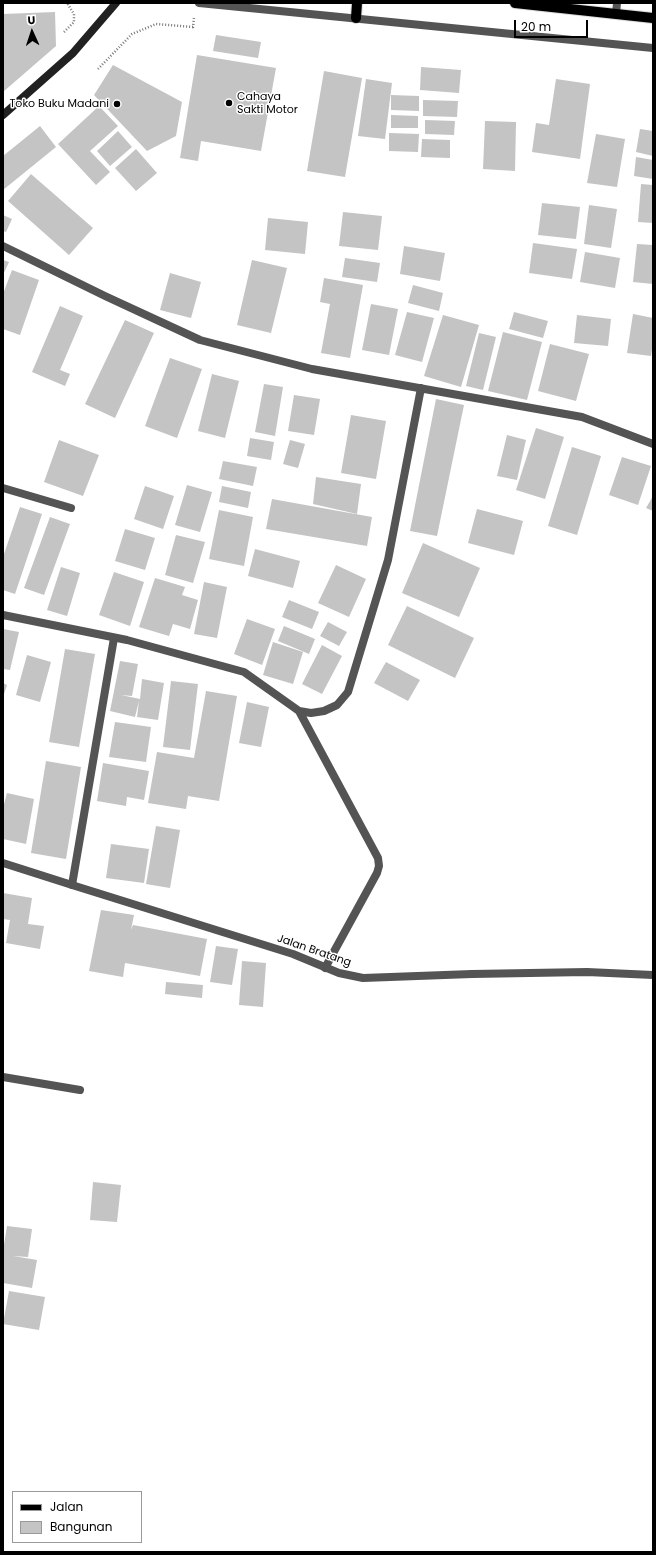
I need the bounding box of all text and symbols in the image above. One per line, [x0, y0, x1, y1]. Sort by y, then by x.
north arrow [12, 12, 52, 52]
text: U [27, 12, 36, 28]
scale bar [516, 12, 590, 38]
text: 20 m [521, 18, 551, 35]
place label: Cahaya Sakti Motor [237, 90, 298, 116]
place label: Toko Buku Madani [9, 97, 109, 111]
marker: Cahaya Sakti Motor [224, 98, 234, 108]
marker: Toko Buku Madani [112, 99, 122, 109]
street label: Jalan Bratang [275, 932, 353, 970]
legend [12, 1491, 142, 1543]
text: Jalan [50, 1498, 83, 1515]
text: Bangunan [50, 1518, 112, 1535]

